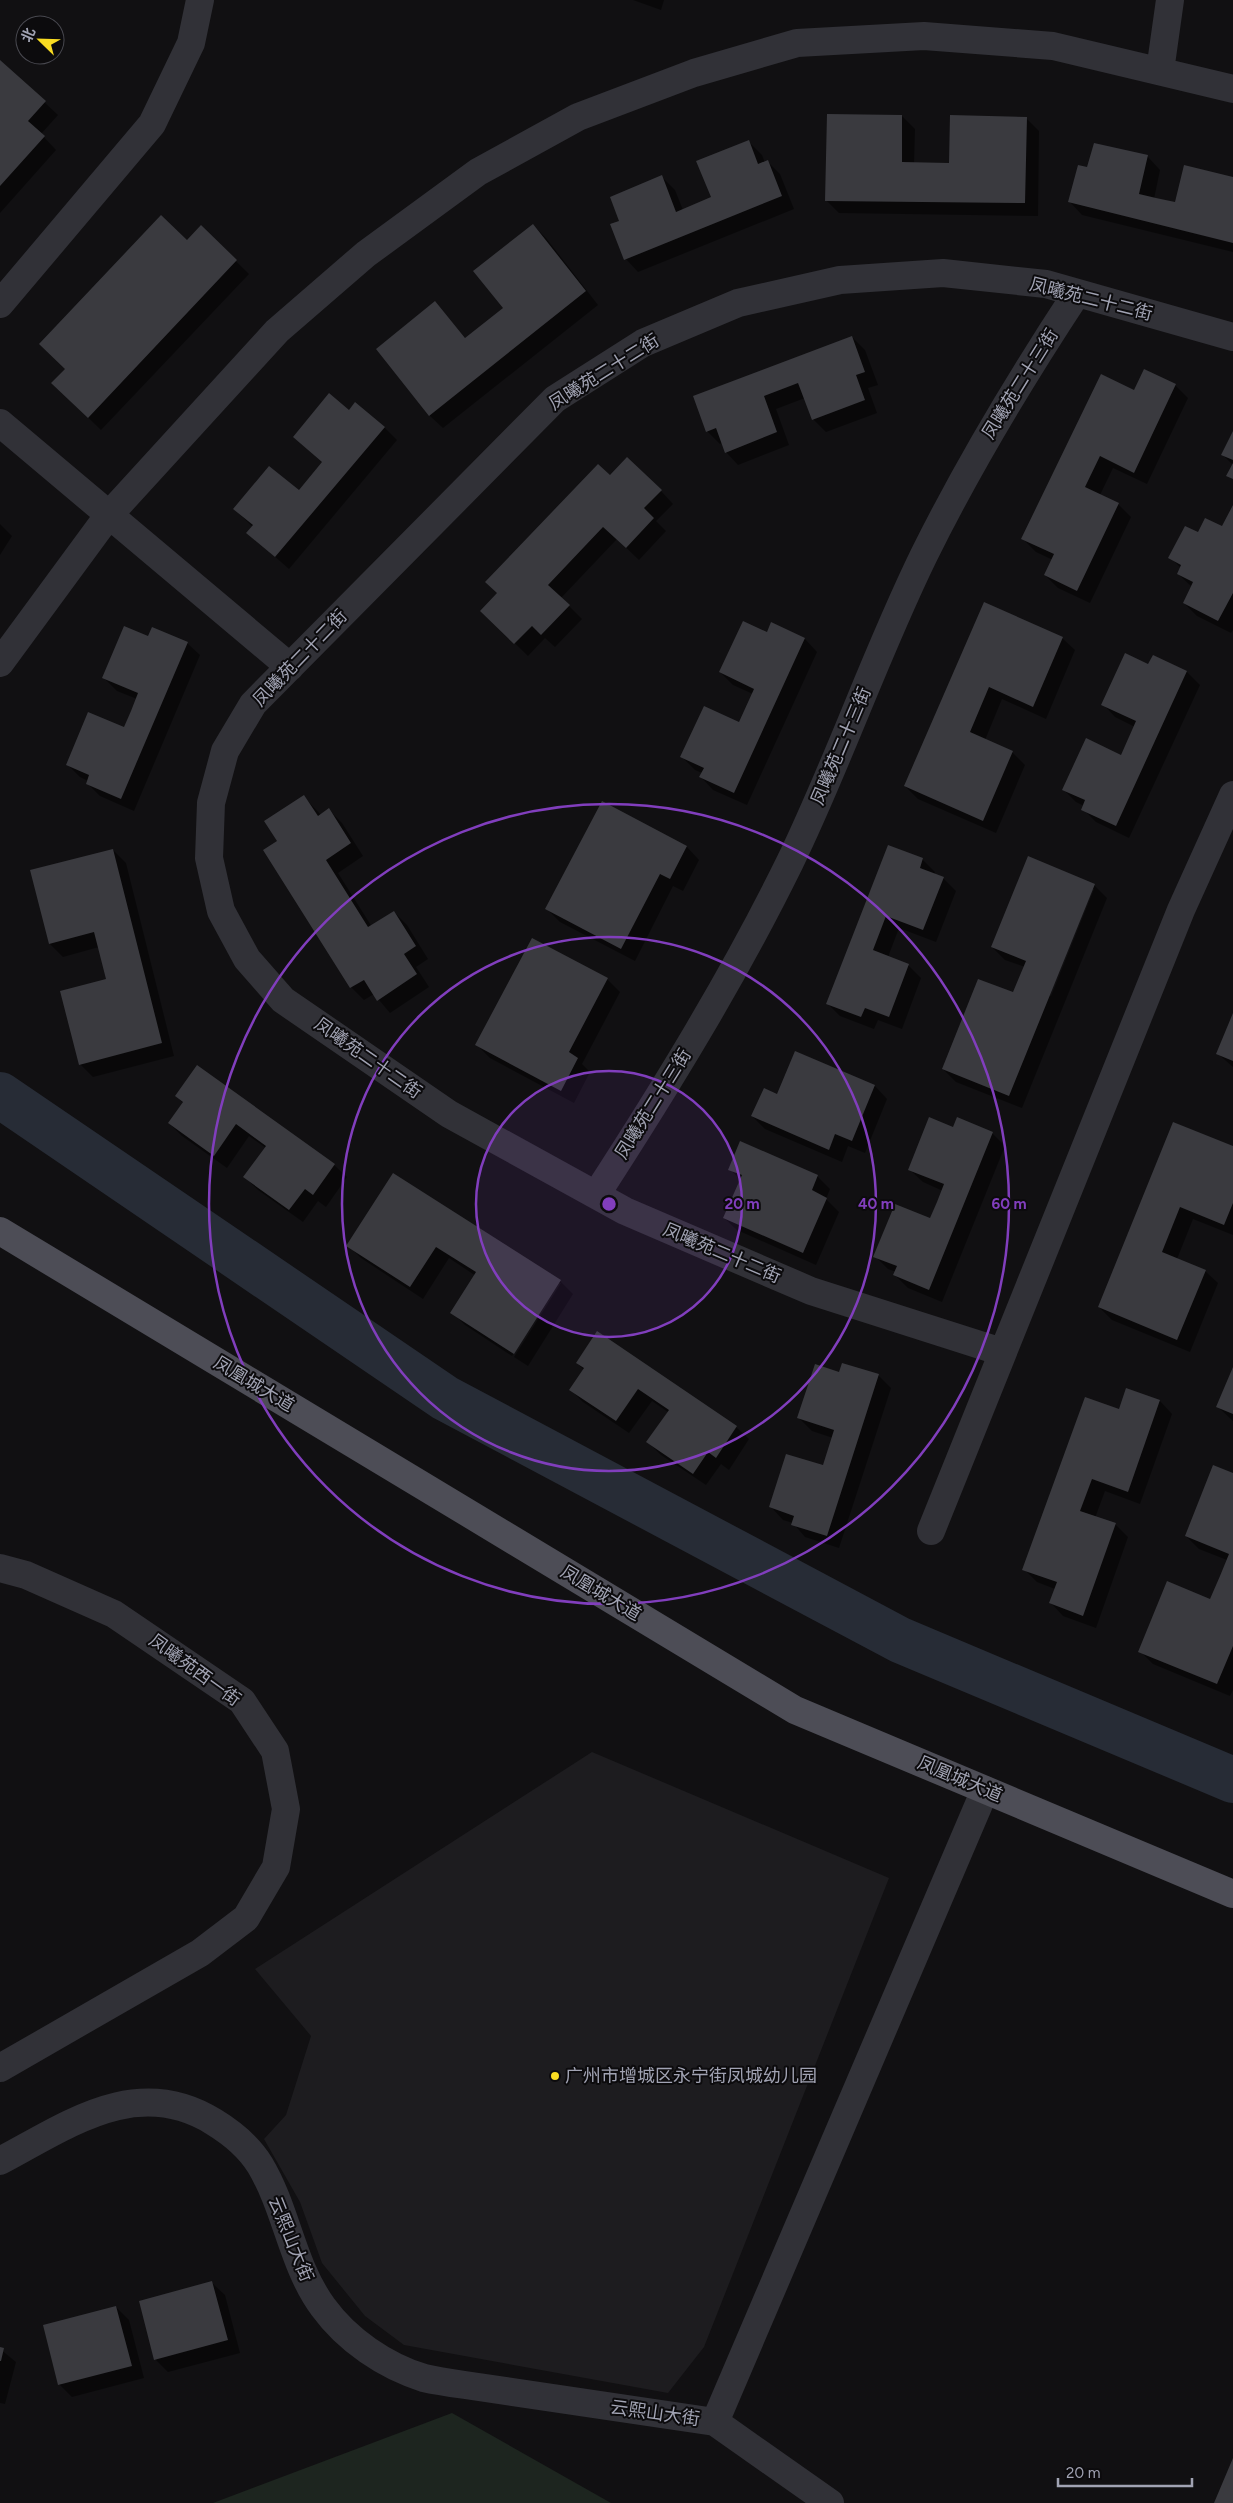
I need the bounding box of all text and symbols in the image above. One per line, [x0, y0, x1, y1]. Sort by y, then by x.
north arrow [15, 15, 65, 65]
text: 北 [18, 25, 39, 45]
street label: 凤曦苑二十二街 [1027, 273, 1155, 325]
street label: 凤曦苑二十三街 [977, 325, 1063, 443]
street label: 凤曦苑二十二街 [545, 329, 663, 415]
street label: 凤曦苑二十二街 [248, 605, 352, 711]
street label: 凤曦苑二十三街 [806, 684, 876, 808]
street label: 凤曦苑二十二街 [310, 1013, 426, 1103]
street label: 凤曦苑二十三街 [610, 1045, 696, 1163]
centre of rings [600, 1195, 618, 1213]
text: 20 m [724, 1195, 760, 1213]
text: 40 m [858, 1195, 894, 1213]
text: 60 m [991, 1195, 1027, 1213]
street label: 凤曦苑二十二街 [660, 1218, 784, 1288]
street label: 凤凰城大道 [210, 1351, 298, 1417]
street label: 凤凰城大道 [557, 1560, 645, 1626]
street label: 凤曦苑西一街 [145, 1629, 245, 1711]
street label: 凤凰城大道 [914, 1751, 1006, 1807]
place label: 广州市增城区永宁街凤城幼儿园 [565, 2065, 817, 2087]
marker: 广州市增城区永宁街凤城幼儿园 [549, 2070, 561, 2082]
street label: 云熙山大街 [264, 2193, 318, 2285]
street label: 云熙山大街 [609, 2396, 701, 2430]
scale bar [1058, 2456, 1192, 2488]
text: 20 m [1066, 2464, 1100, 2482]

